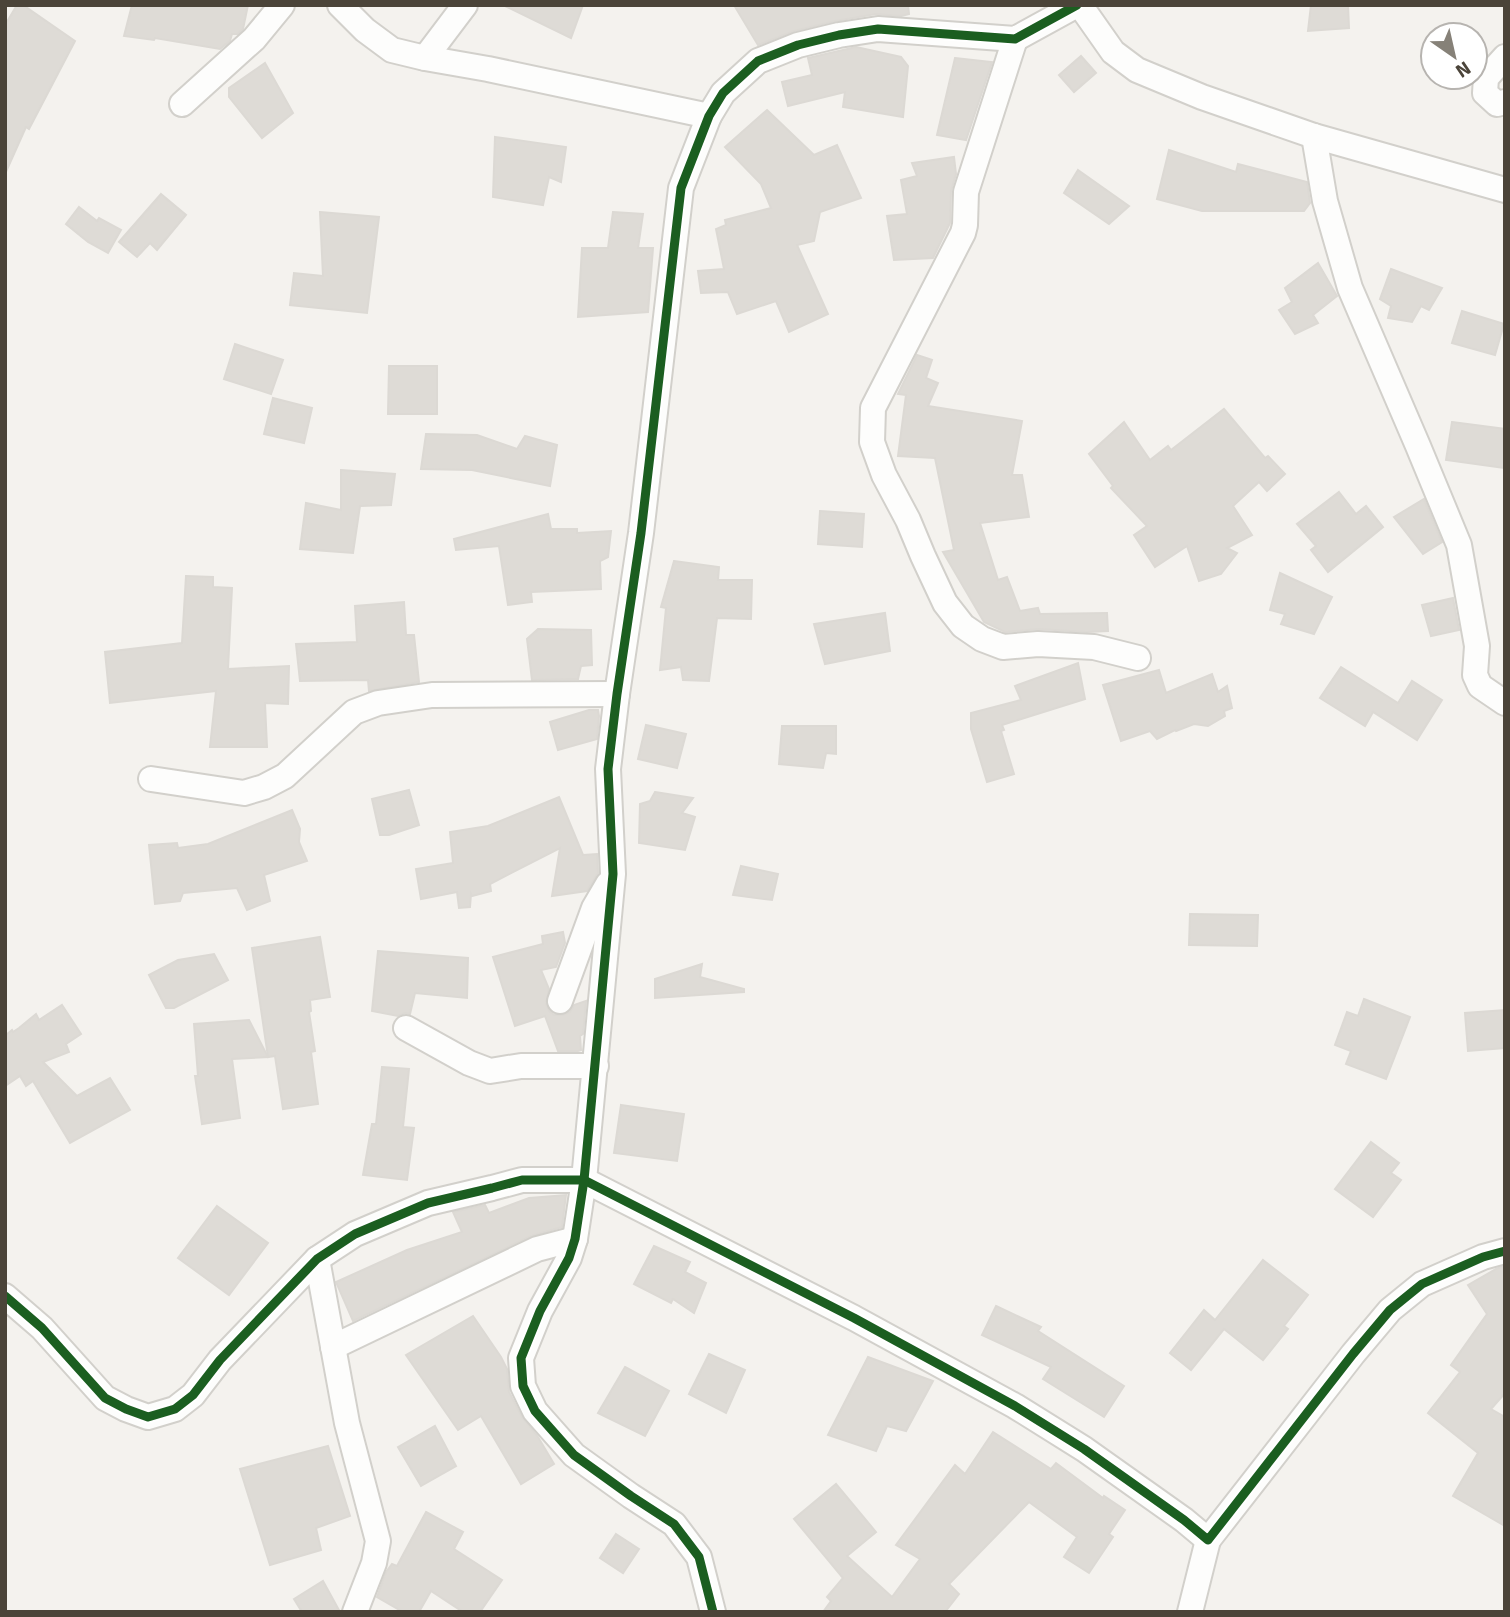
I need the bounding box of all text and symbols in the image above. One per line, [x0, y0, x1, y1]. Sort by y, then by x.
north arrow [1419, 21, 1489, 91]
text: N [1451, 56, 1475, 83]

